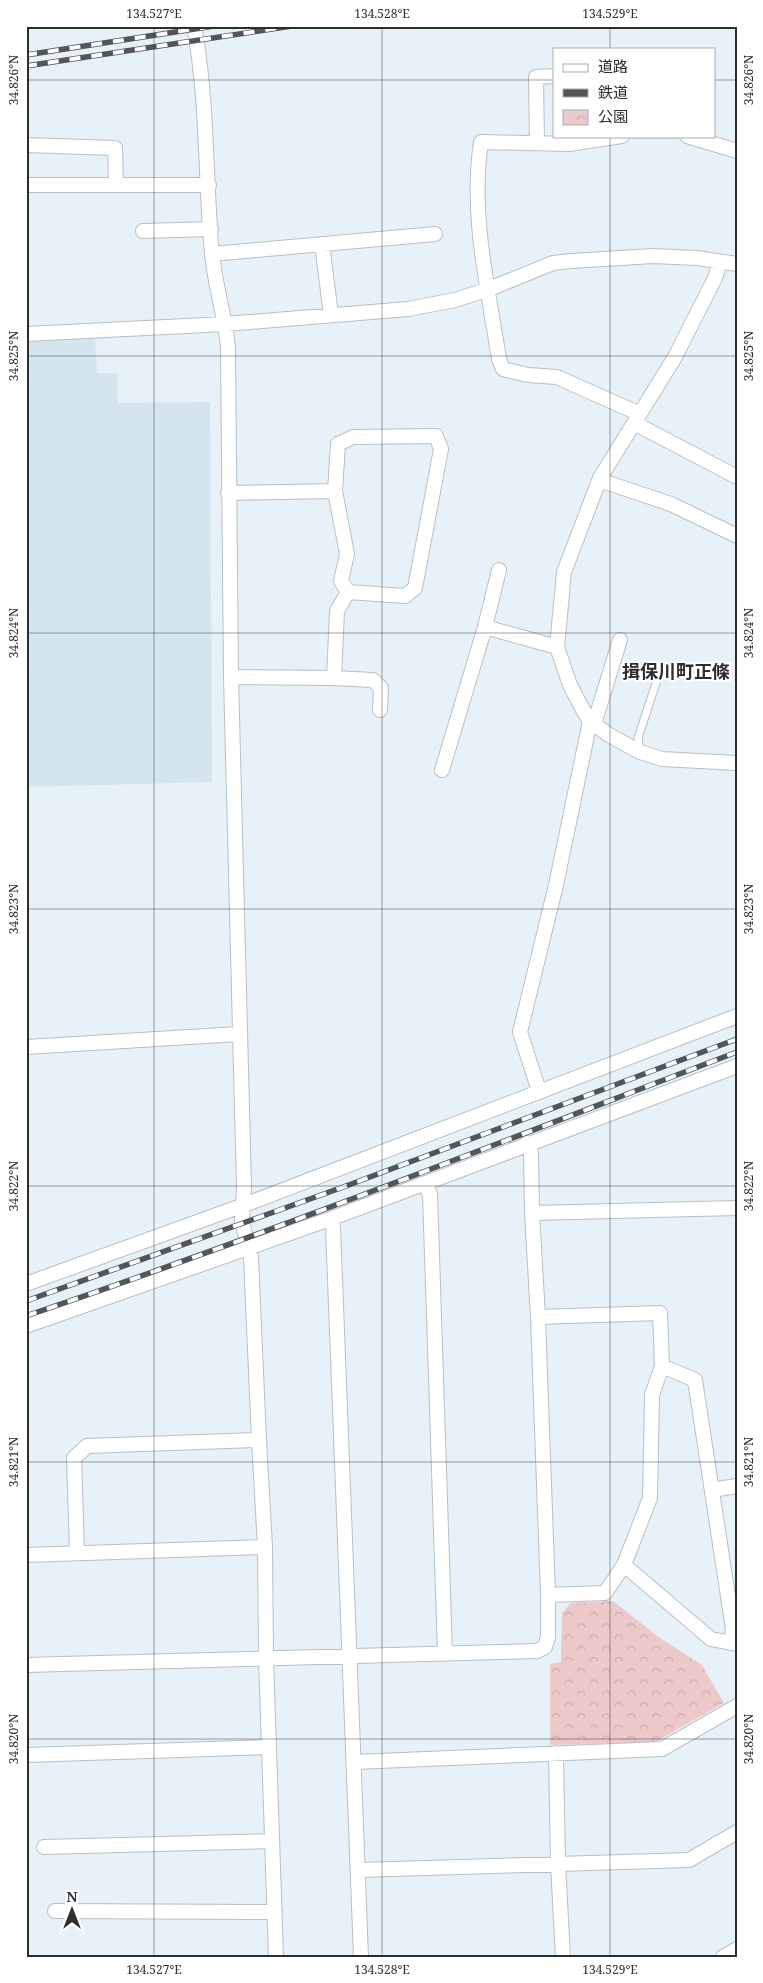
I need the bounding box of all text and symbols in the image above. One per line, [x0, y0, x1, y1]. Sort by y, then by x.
text: 134.527°E [126, 5, 182, 22]
text: 134.528°E [354, 5, 410, 22]
text: 134.529°E [582, 5, 638, 22]
legend [553, 48, 716, 138]
text: 34.826°N [5, 55, 22, 105]
text: 34.826°N [740, 55, 757, 105]
text: 道路 [598, 56, 628, 76]
text: 鉄道 [598, 82, 628, 102]
text: 公園 [598, 106, 628, 126]
text: 34.825°N [5, 331, 22, 381]
text: 34.825°N [740, 331, 757, 381]
text: 34.824°N [5, 608, 22, 658]
text: 34.824°N [740, 608, 757, 658]
district label: 揖保川町正條 [622, 659, 730, 683]
text: 34.823°N [5, 884, 22, 934]
text: 34.823°N [740, 884, 757, 934]
text: 34.822°N [5, 1161, 22, 1211]
text: 34.822°N [740, 1161, 757, 1211]
text: 34.821°N [5, 1437, 22, 1487]
text: 34.821°N [740, 1437, 757, 1487]
text: 34.820°N [5, 1714, 22, 1764]
text: 34.820°N [740, 1714, 757, 1764]
north arrow [48, 1886, 98, 1936]
text: N [66, 1887, 78, 1906]
text: 134.527°E [126, 1961, 182, 1978]
text: 134.528°E [354, 1961, 410, 1978]
text: 134.529°E [582, 1961, 638, 1978]

